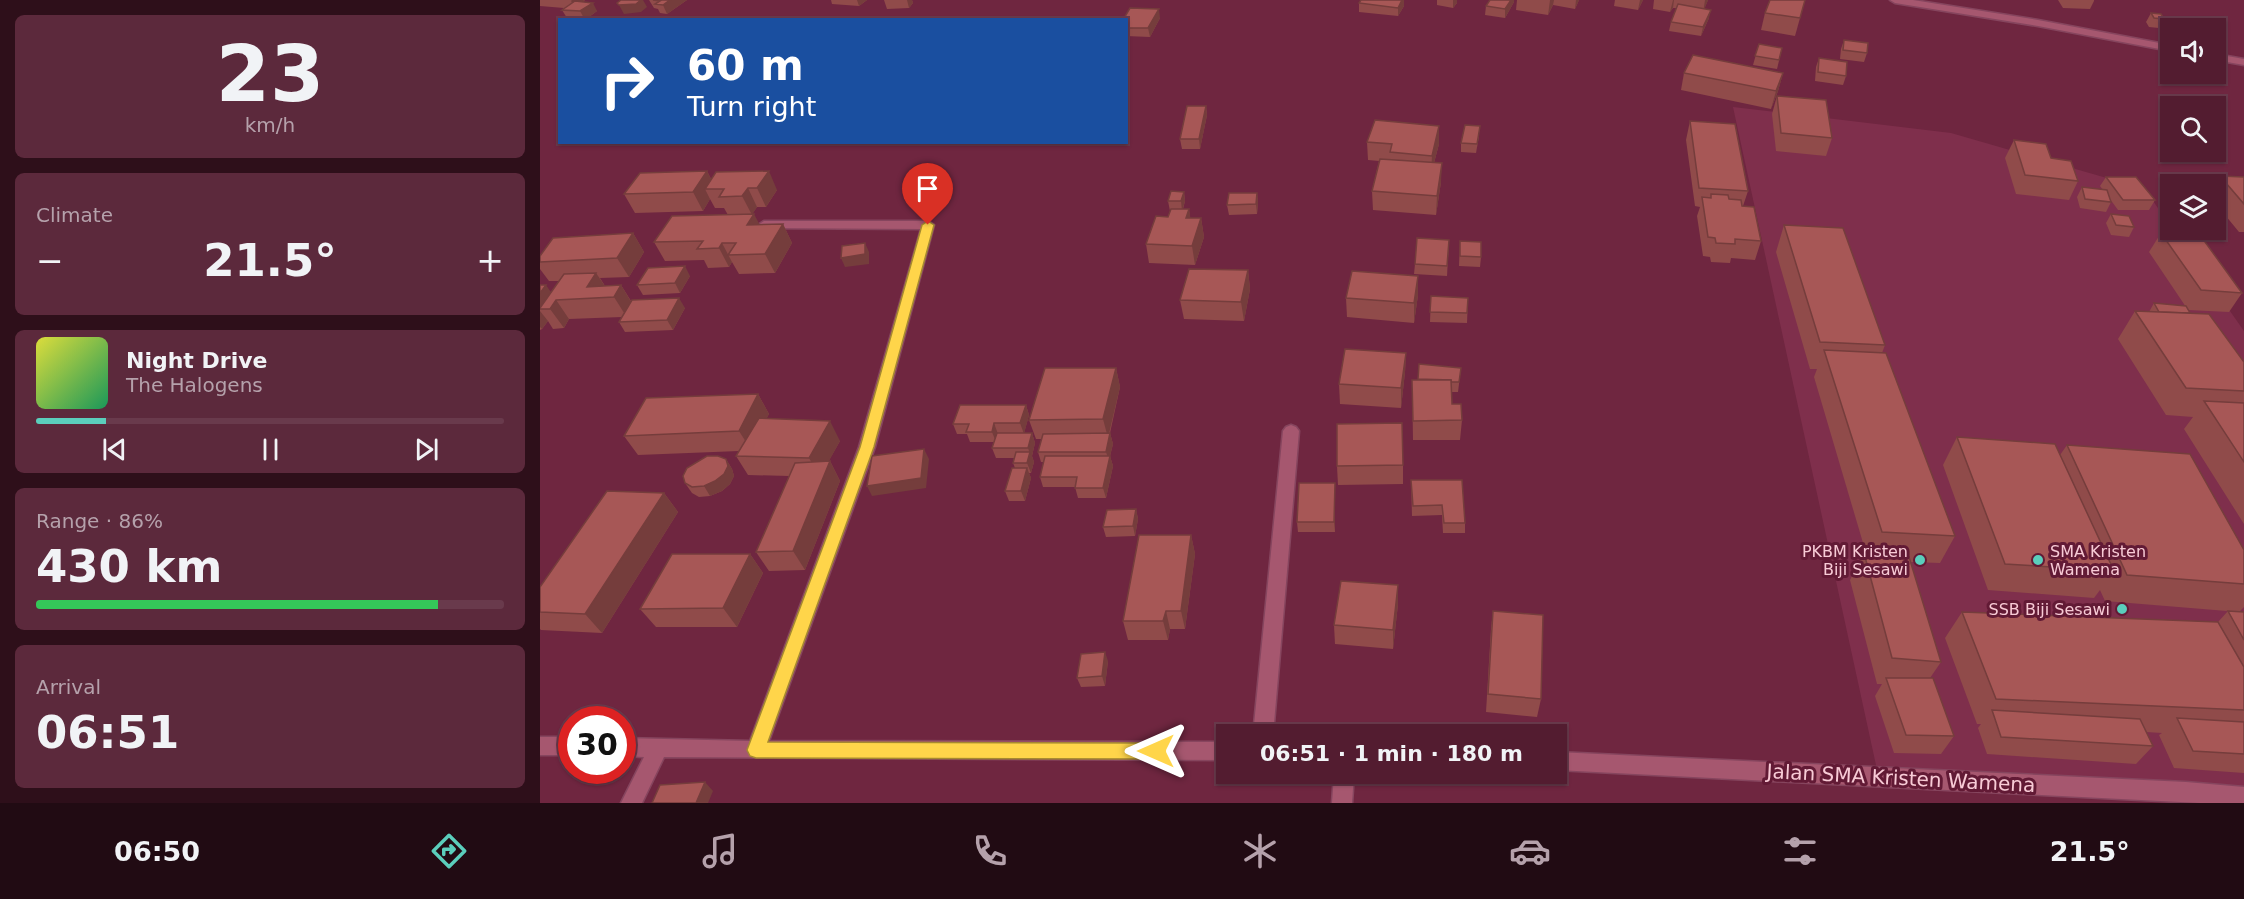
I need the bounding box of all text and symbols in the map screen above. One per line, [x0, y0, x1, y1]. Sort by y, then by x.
map controls [2160, 18, 2226, 240]
button: sound [2160, 18, 2226, 84]
text: 23 [216, 29, 324, 119]
text: 60 m [687, 41, 804, 90]
icon: right [588, 42, 666, 120]
text: Turn right [687, 91, 816, 122]
button: search [2160, 96, 2226, 162]
text: km/h [245, 113, 295, 137]
pin [902, 163, 953, 225]
icon: arrive [911, 172, 944, 205]
button: layers [2160, 174, 2226, 240]
text: Climate [36, 203, 113, 227]
text: 21.5° [203, 234, 337, 287]
text: − [36, 241, 64, 280]
text: + [476, 241, 504, 280]
text: Night Drive [126, 348, 267, 373]
text: The Halogens [126, 373, 263, 397]
icon: previous [98, 433, 131, 466]
icon: pause [254, 433, 287, 466]
icon: next [410, 433, 443, 466]
text: Range · 86% [36, 509, 163, 533]
text: 430 km [36, 540, 222, 593]
place label: PKBM Kristen Biji Sesawi [1802, 542, 1908, 579]
place label: SMA Kristen Wamena [2050, 542, 2146, 579]
marker: PKBM Kristen Biji Sesawi [1913, 553, 1927, 567]
marker: SMA Kristen Wamena [2031, 553, 2045, 567]
place label: SSB Biji Sesawi [1989, 600, 2110, 619]
marker: SSB Biji Sesawi [2115, 602, 2129, 616]
text: Arrival [36, 675, 101, 699]
text: 06:51 [36, 706, 179, 759]
speed limit sign: 30 [558, 706, 636, 784]
position arrow [1124, 719, 1188, 783]
text: 06:51 · 1 min · 180 m [1260, 741, 1523, 766]
street label: Jalan SMA Kristen Wamena [1764, 759, 2036, 797]
icon: directions [428, 830, 470, 872]
icon: music [699, 830, 741, 872]
icon: phone [969, 830, 1011, 872]
icon: climate [1239, 830, 1281, 872]
icon: car [1509, 830, 1551, 872]
icon: filters [1779, 830, 1821, 872]
text: 06:50 [114, 836, 200, 867]
text: 21.5° [2050, 836, 2130, 867]

